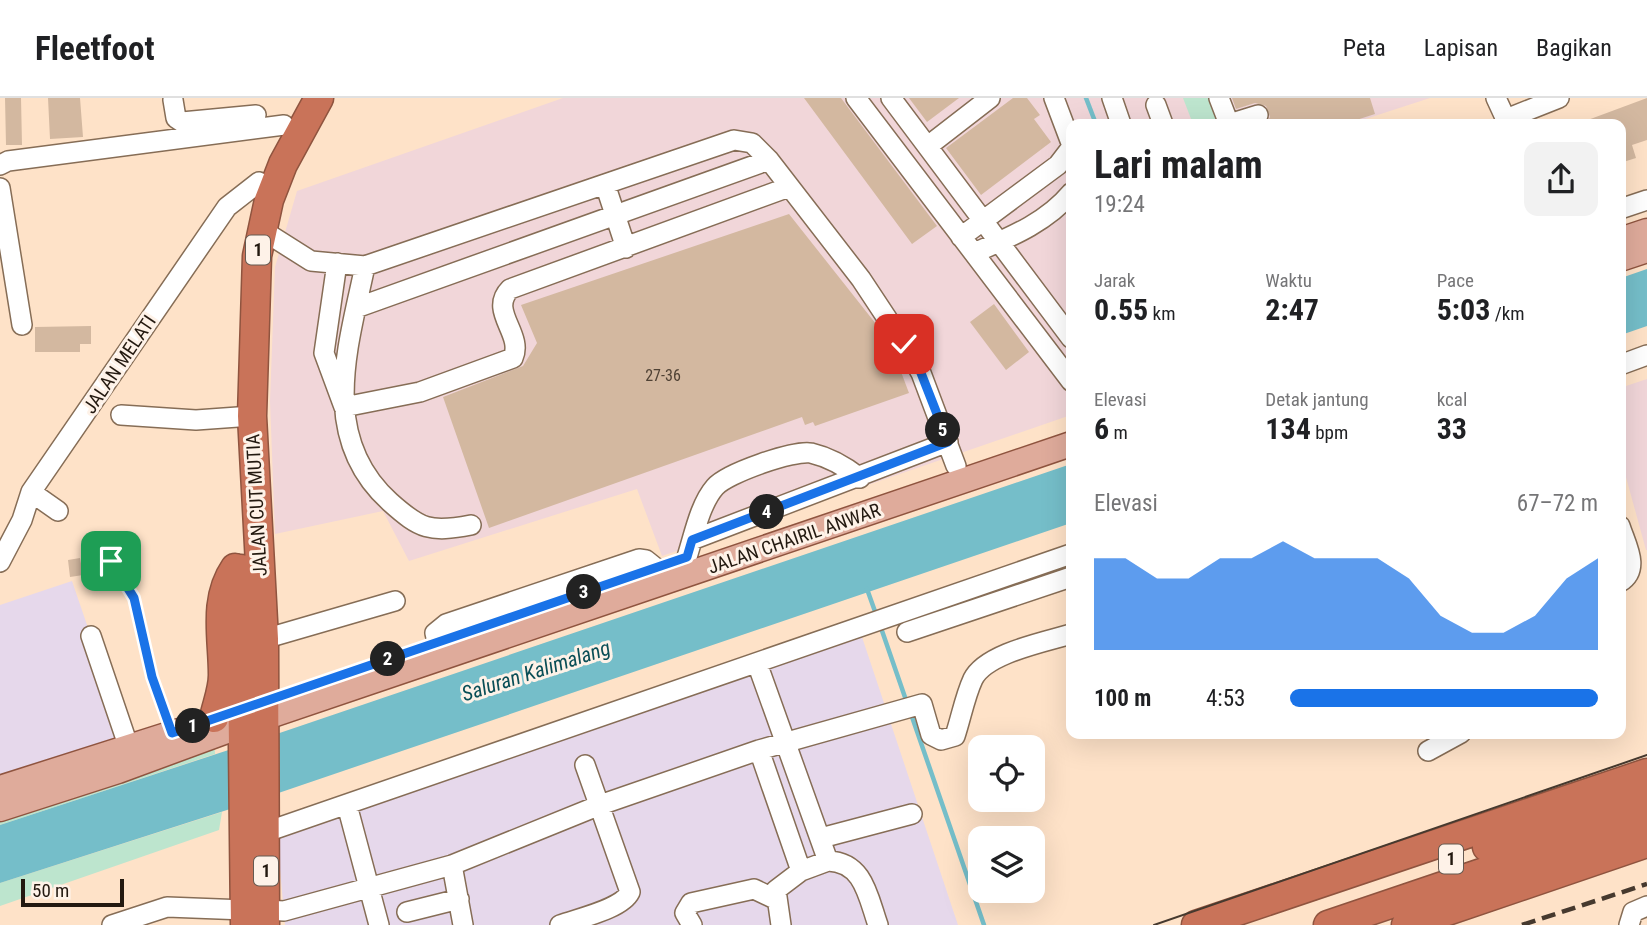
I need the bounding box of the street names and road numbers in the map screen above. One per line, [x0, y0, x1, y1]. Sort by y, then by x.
road number: 1 [246, 236, 270, 265]
street label: JALAN MELATI [78, 311, 161, 418]
street label: JALAN CUT MUTIA [241, 433, 272, 577]
street label: JALAN CHAIRIL ANWAR [705, 498, 883, 579]
road number: 1 [1439, 844, 1463, 874]
road number: 1 [254, 856, 278, 886]

